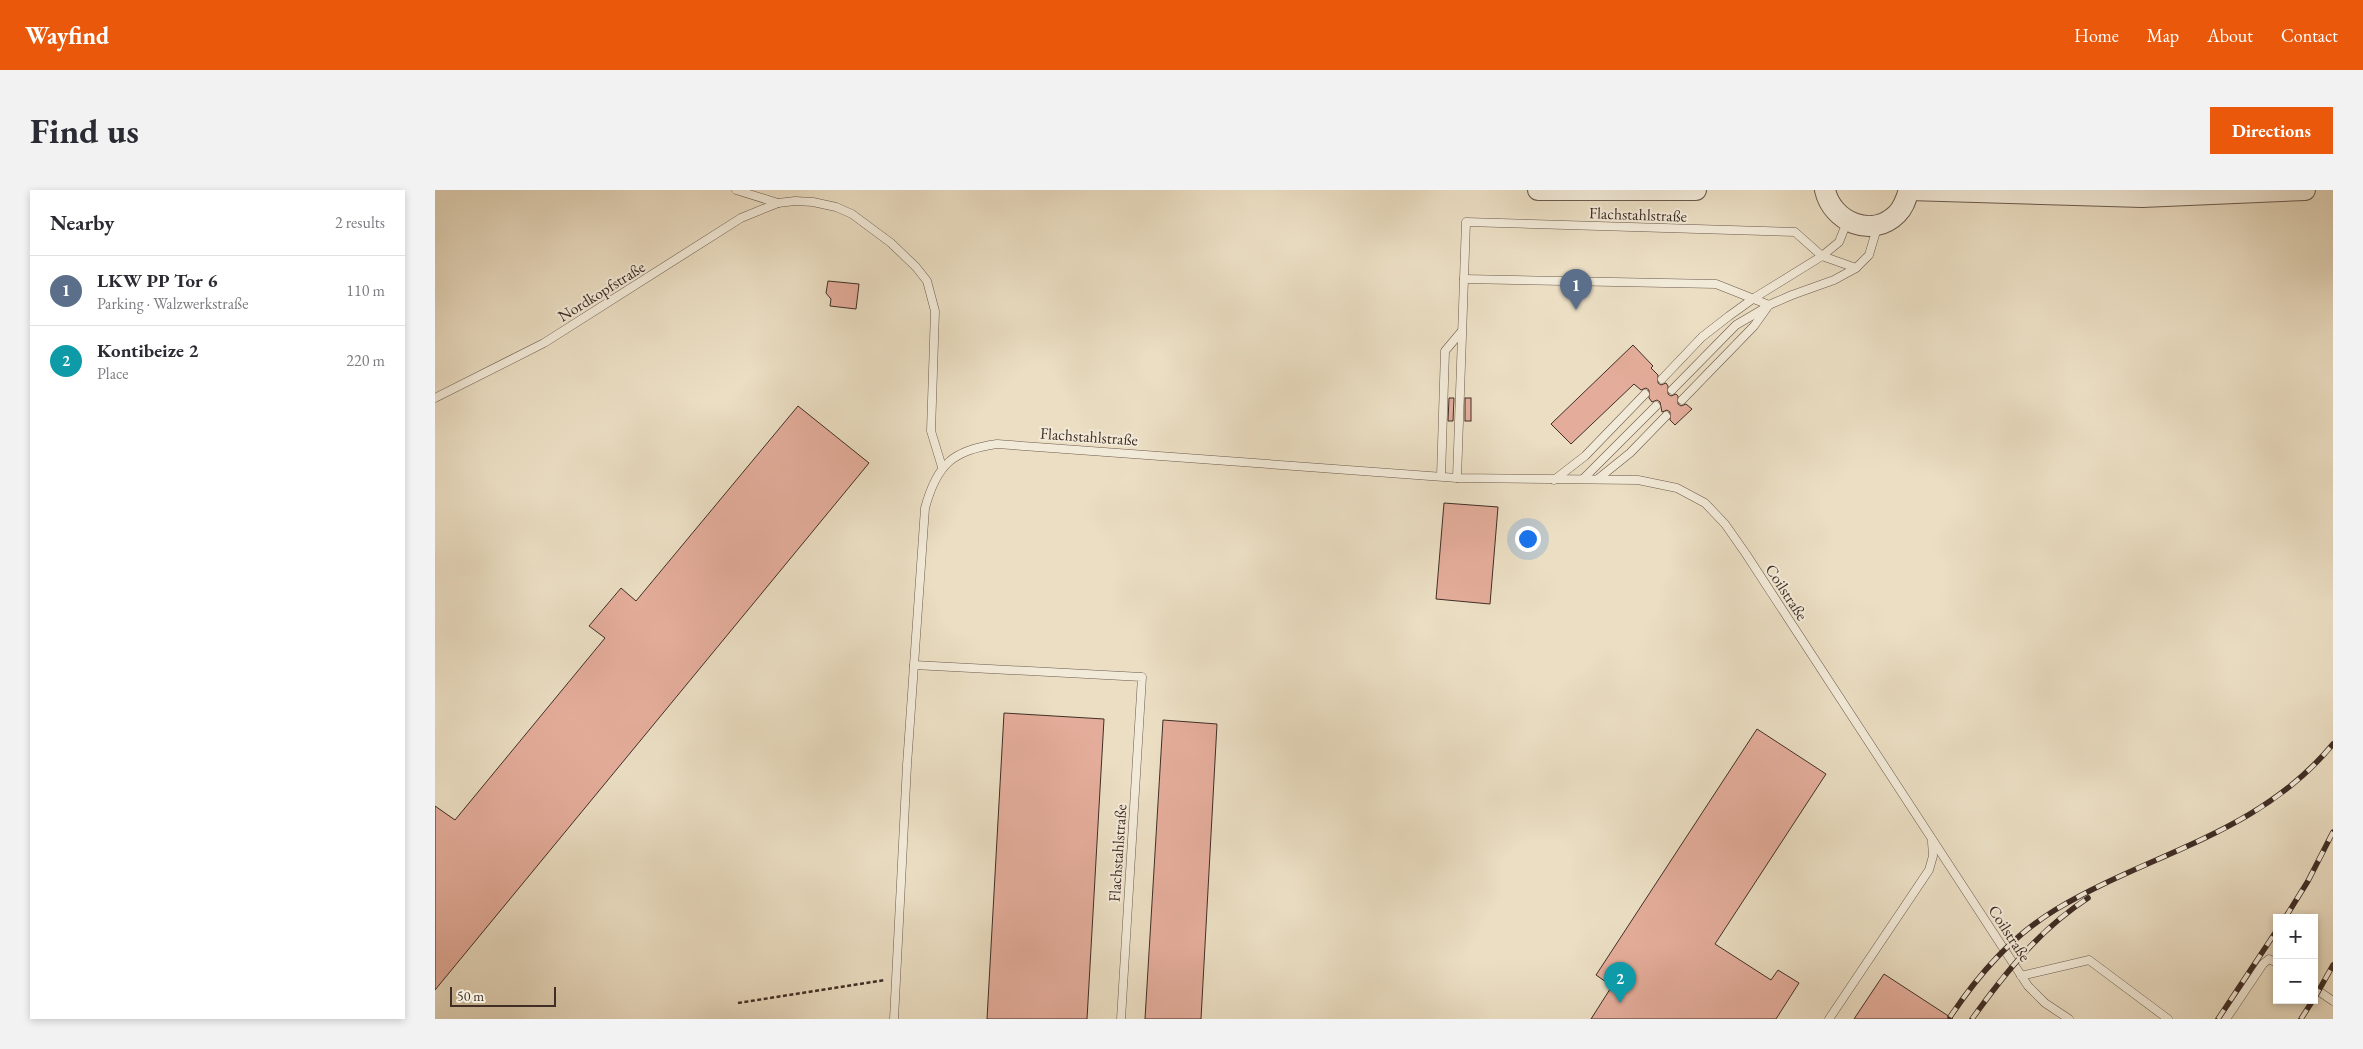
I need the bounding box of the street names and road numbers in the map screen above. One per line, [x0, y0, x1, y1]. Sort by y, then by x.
street label: Flachstahlstraße [1589, 202, 1687, 227]
street label: Nordkopfstraße [554, 256, 649, 327]
street label: Flachstahlstraße [1039, 423, 1139, 450]
street label: Coilstraße [1761, 560, 1813, 625]
street label: Flachstahlstraße [1104, 803, 1131, 903]
street label: Coilstraße [1984, 901, 2036, 966]

